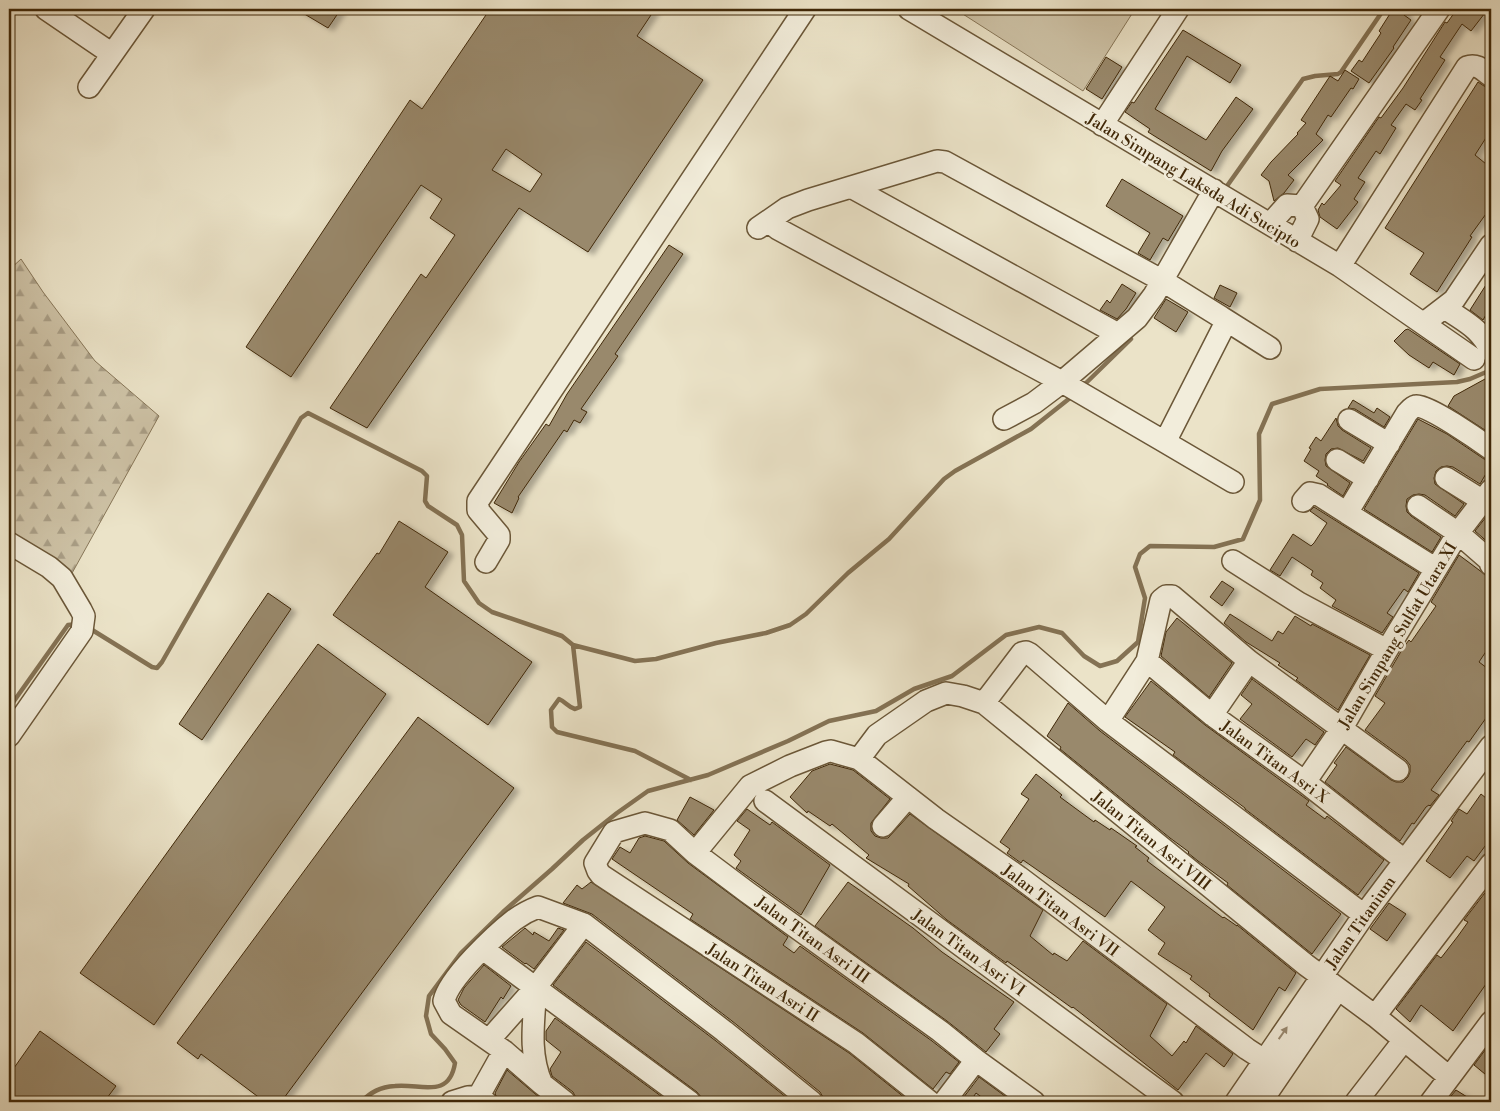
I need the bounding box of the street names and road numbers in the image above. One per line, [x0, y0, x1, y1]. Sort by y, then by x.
street label: Jalan Simpang Laksda Adi Sucipto [1082, 108, 1304, 253]
street label: Jalan Simpang Sulfat Utara XI [1334, 539, 1462, 733]
street label: Jalan Titan Asri X [1216, 715, 1333, 808]
street label: Jalan Titan Asri VIII [1087, 786, 1215, 895]
street label: Jalan Titan Asri VII [997, 860, 1123, 961]
street label: Jalan Titanium [1321, 872, 1400, 974]
street label: Jalan Titan Asri III [752, 891, 874, 987]
street label: Jalan Titan Asri VI [907, 904, 1029, 1001]
street label: Jalan Titan Asri II [703, 939, 823, 1025]

